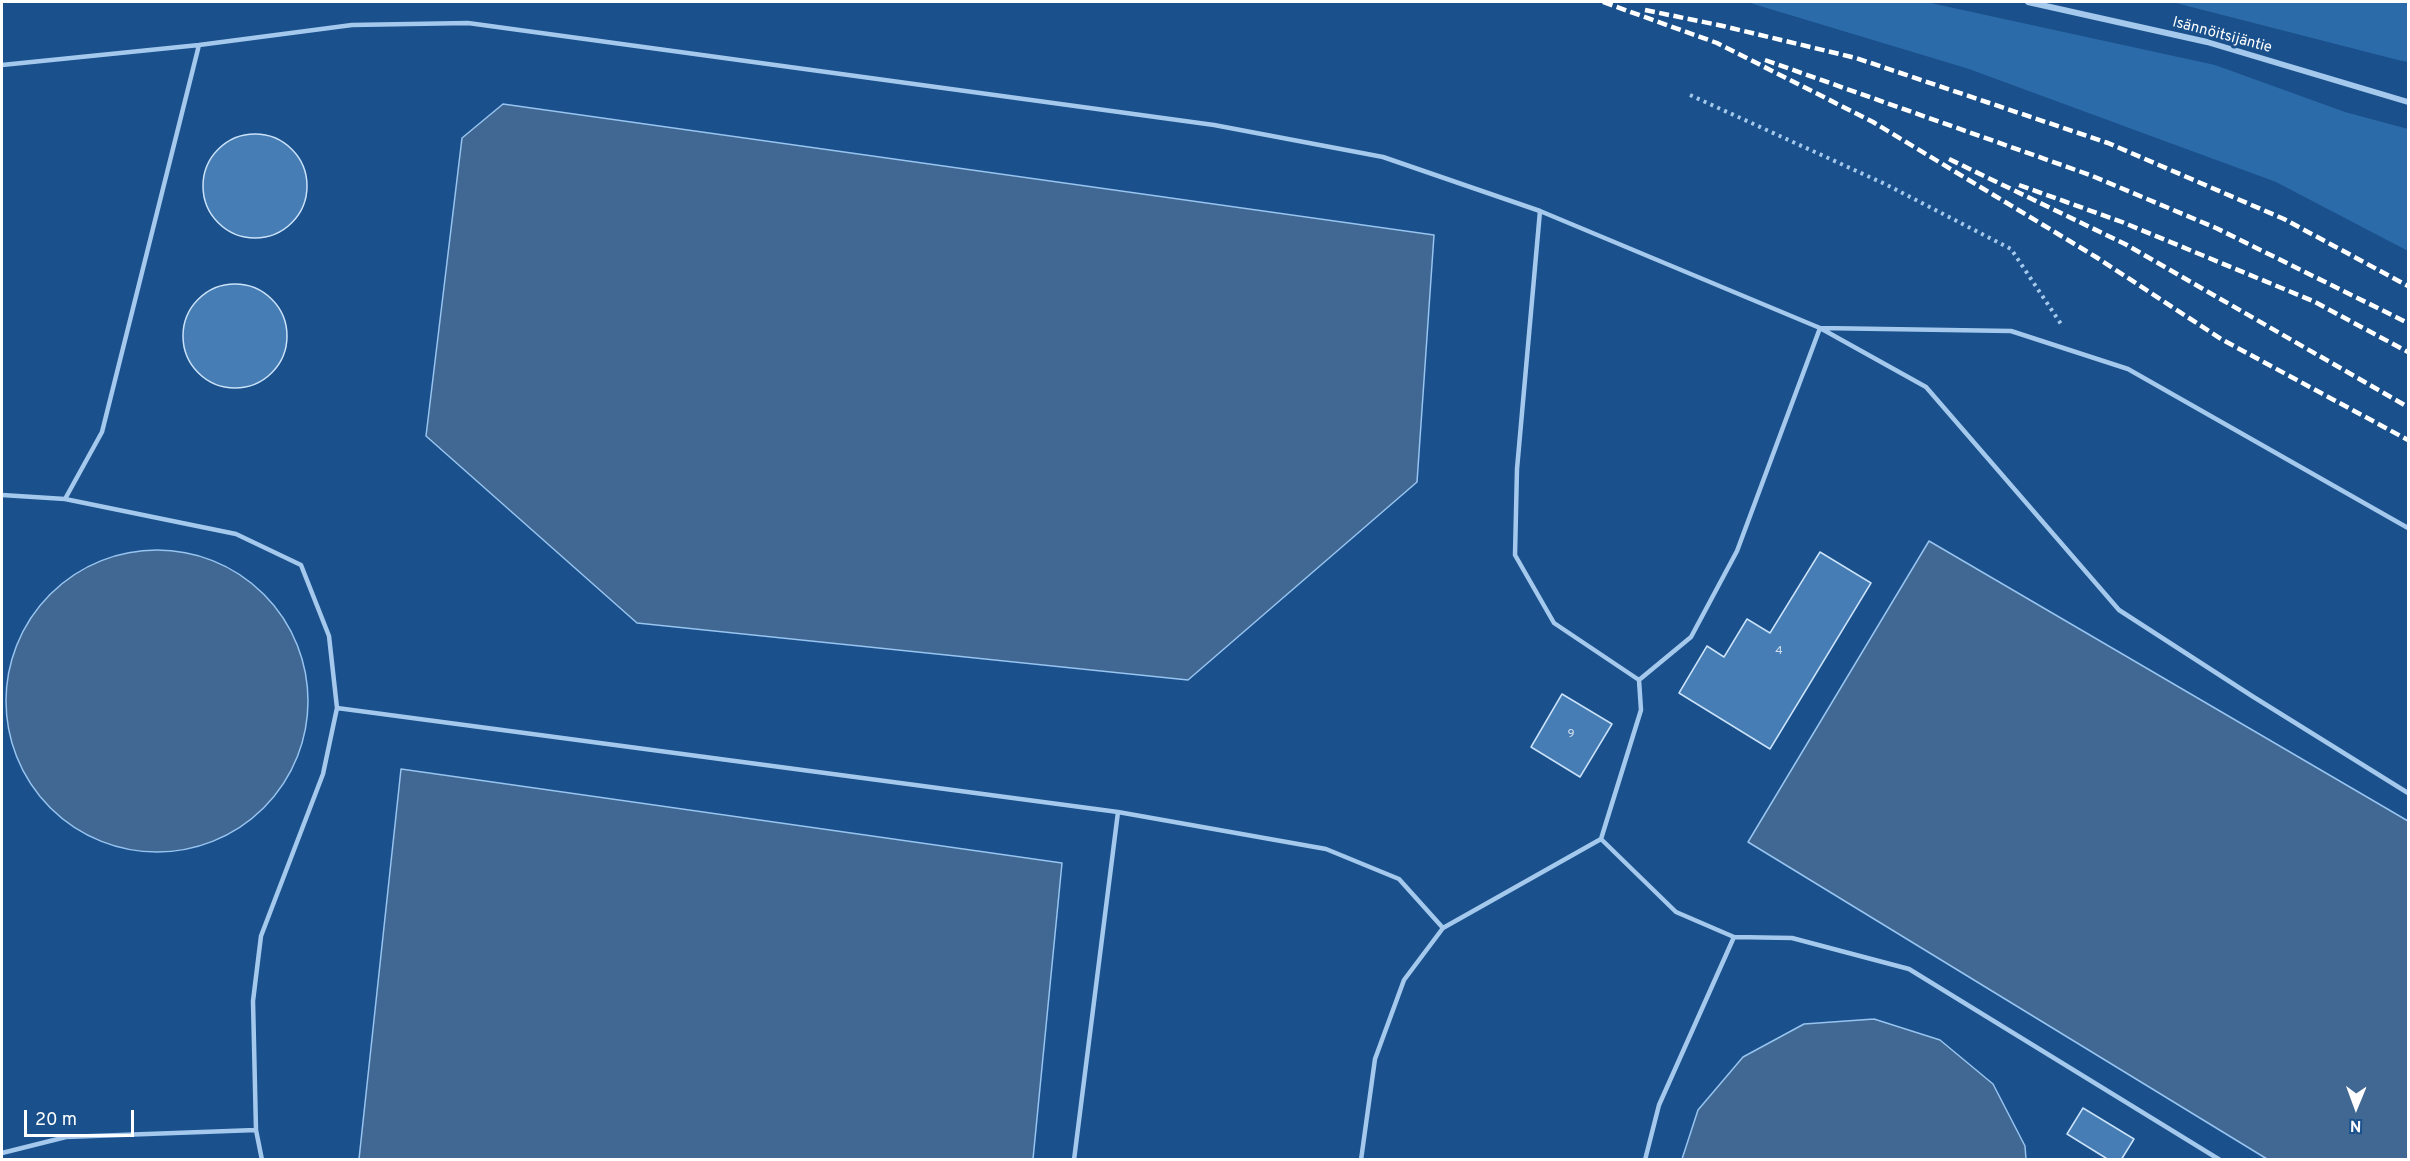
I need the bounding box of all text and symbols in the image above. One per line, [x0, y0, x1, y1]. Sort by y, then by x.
street label: Isännöitsijäntie [2170, 14, 2274, 58]
house number: 4 [1775, 645, 1783, 659]
house number: 9 [1567, 728, 1575, 742]
north arrow [2326, 1077, 2386, 1137]
scale bar [27, 1098, 136, 1136]
text: 20 m [35, 1109, 77, 1132]
text: N [2350, 1115, 2362, 1135]

